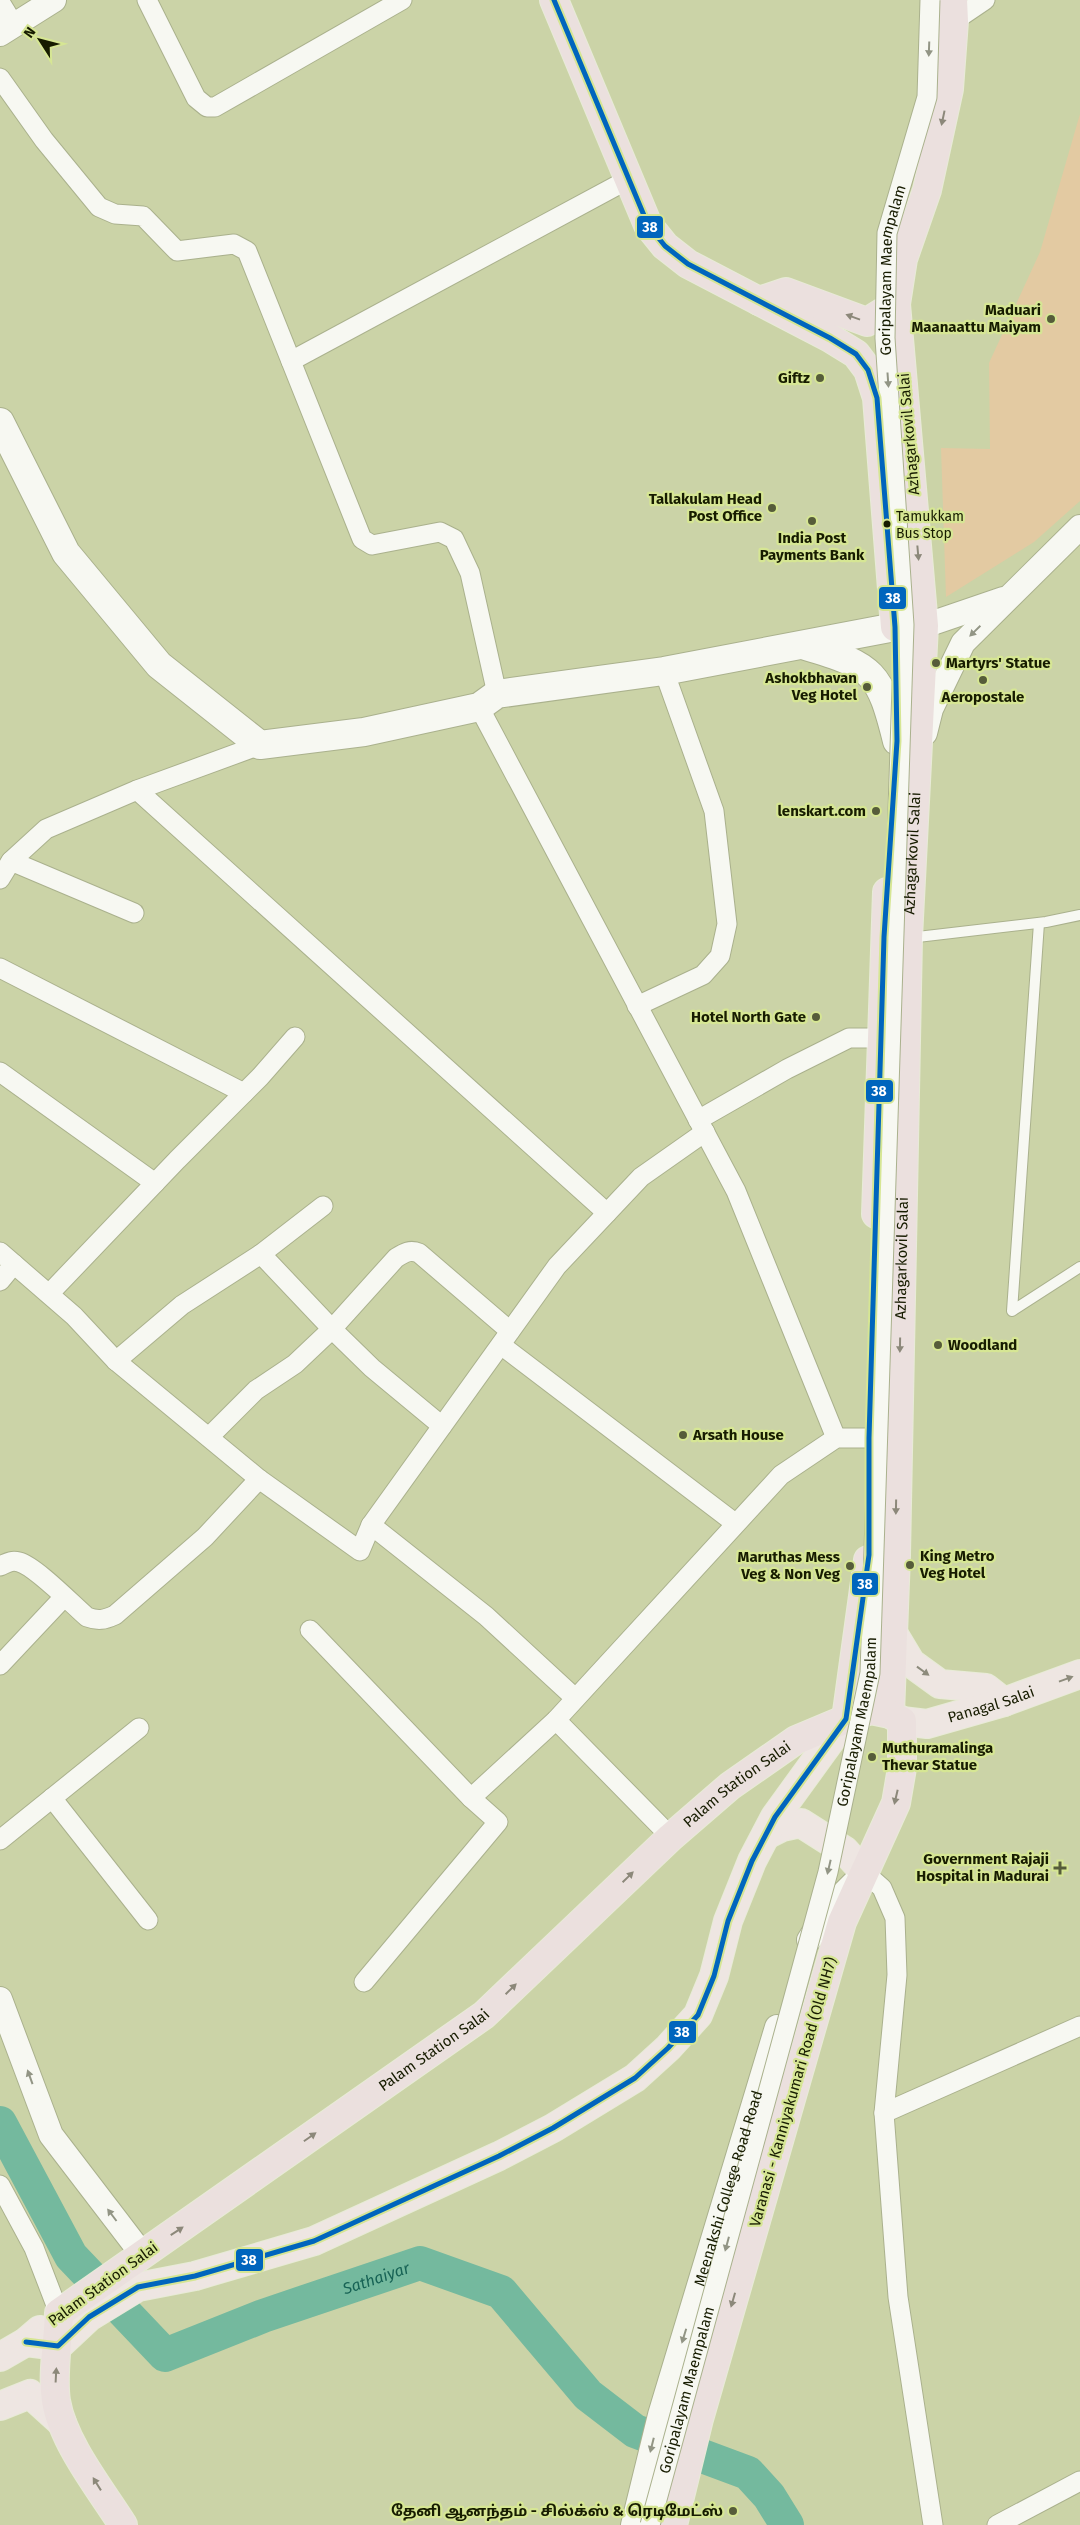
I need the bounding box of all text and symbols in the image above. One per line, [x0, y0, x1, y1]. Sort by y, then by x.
north arrow [15, 15, 65, 65]
text: N [20, 24, 39, 41]
one-way arrow [924, 41, 932, 57]
one-way arrow [939, 110, 947, 125]
street label: Goripalayam Maempalam [876, 183, 910, 356]
line badge: 38 [636, 215, 664, 239]
text: 38 [641, 219, 658, 236]
place label: Maduari Maanaattu Maiyam [912, 301, 1041, 336]
one-way arrow [845, 313, 860, 321]
marker: Maduari Maanaattu Maiyam [1045, 313, 1057, 325]
place label: Giftz [778, 369, 810, 387]
marker: Giftz [814, 372, 826, 384]
street label: Azhagarkovil Salai [895, 372, 923, 496]
one-way arrow [884, 373, 892, 389]
place label: Tallakulam Head Post Office [649, 490, 762, 525]
marker: Tallakulam Head Post Office [766, 502, 778, 514]
place label: Tamukkam Bus Stop [896, 508, 964, 542]
marker: India Post Payments Bank [806, 515, 818, 527]
marker: Tamukkam Bus Stop [882, 519, 892, 529]
place label: India Post Payments Bank [760, 529, 865, 564]
one-way arrow [915, 545, 923, 561]
line badge: 38 [878, 586, 907, 610]
text: 38 [884, 590, 901, 607]
one-way arrow [969, 625, 981, 637]
place label: Martyrs' Statue [946, 654, 1051, 672]
marker: Martyrs' Statue [930, 657, 942, 669]
place label: Ashokbhavan Veg Hotel [764, 669, 858, 704]
marker: Aeropostale [977, 674, 989, 686]
marker: Ashokbhavan Veg Hotel [861, 681, 873, 693]
place label: Aeropostale [941, 688, 1024, 706]
street label: Azhagarkovil Salai [900, 792, 924, 915]
place label: lenskart.com [777, 802, 866, 820]
marker: lenskart.com [870, 805, 882, 817]
place label: Hotel North Gate [691, 1008, 806, 1026]
marker: Hotel North Gate [810, 1011, 822, 1023]
line badge: 38 [865, 1079, 894, 1103]
text: 38 [870, 1083, 887, 1100]
street label: Azhagarkovil Salai [892, 1197, 912, 1320]
place label: Woodland [948, 1336, 1017, 1354]
one-way arrow [895, 1337, 903, 1353]
marker: Woodland [932, 1339, 944, 1351]
place label: Arsath House [692, 1426, 784, 1444]
marker: Arsath House [677, 1429, 689, 1441]
one-way arrow [892, 1499, 900, 1515]
place label: King Metro Veg Hotel [919, 1547, 995, 1582]
place label: Maruthas Mess Veg & Non Veg [738, 1548, 841, 1583]
marker: King Metro Veg Hotel [904, 1559, 916, 1571]
marker: Maruthas Mess Veg & Non Veg [844, 1560, 856, 1572]
line badge: 38 [851, 1572, 879, 1596]
text: 38 [856, 1576, 873, 1593]
street label: Goripalayam Maempalam [833, 1637, 880, 1808]
one-way arrow [916, 1666, 930, 1676]
one-way arrow [1059, 1675, 1074, 1683]
street label: Panagal Salai [946, 1683, 1037, 1727]
street label: Palam Station Salai [680, 1737, 794, 1831]
place label: Muthuramalinga Thevar Statue [882, 1739, 993, 1774]
marker: Muthuramalinga Thevar Statue [866, 1751, 878, 1763]
one-way arrow [892, 1790, 900, 1805]
place label: Government Rajaji Hospital in Madurai [916, 1850, 1049, 1885]
one-way arrow [825, 1860, 833, 1875]
marker: Government Rajaji Hospital in Madurai [1053, 1861, 1067, 1875]
one-way arrow [622, 1871, 634, 1883]
street label: Varanasi - Kanniyakumari Road (Old NH7) [746, 1955, 840, 2229]
one-way arrow [505, 1983, 517, 1995]
street label: Palam Station Salai [375, 2005, 493, 2095]
line badge: 38 [668, 2020, 697, 2044]
text: 38 [673, 2024, 690, 2041]
one-way arrow [26, 2069, 34, 2084]
street label: Meenakshi College Road Road [690, 2088, 766, 2288]
one-way arrow [303, 2132, 316, 2143]
one-way arrow [107, 2208, 117, 2222]
one-way arrow [171, 2227, 184, 2236]
one-way arrow [723, 2236, 731, 2251]
street label: Palam Station Salai [45, 2238, 161, 2330]
line badge: 38 [235, 2248, 264, 2272]
text: 38 [240, 2252, 257, 2269]
water label: Sathaiyar [339, 2258, 413, 2299]
one-way arrow [729, 2293, 737, 2308]
street label: Goripalayam Maempalam [655, 2304, 718, 2476]
one-way arrow [679, 2329, 687, 2344]
one-way arrow [53, 2367, 61, 2383]
one-way arrow [648, 2437, 656, 2452]
one-way arrow [92, 2477, 102, 2490]
place label: தேனி ஆனந்தம் - சில்க்ஸ் & ரெடிமேட்ஸ் [391, 2502, 723, 2521]
marker: தேனி ஆனந்தம் - சில்க்ஸ் & ரெடிமேட்ஸ் [727, 2505, 739, 2517]

